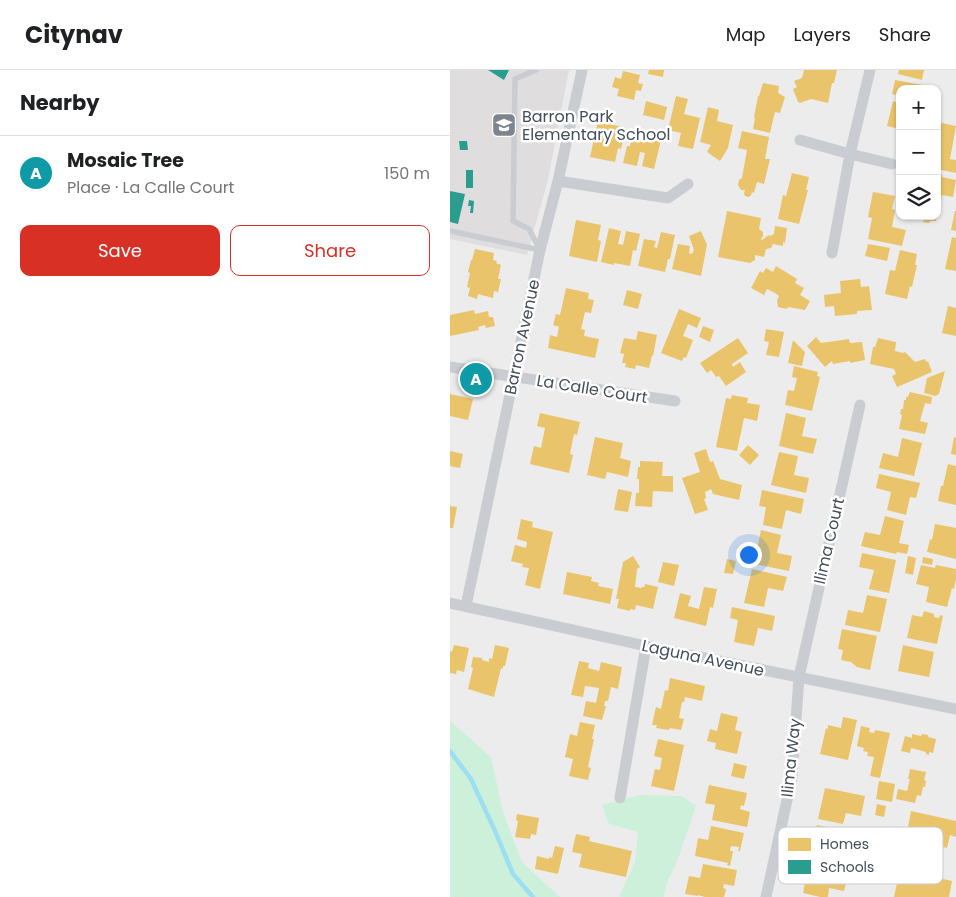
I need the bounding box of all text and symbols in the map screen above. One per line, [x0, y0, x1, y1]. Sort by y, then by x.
text: Citynav [25, 18, 123, 51]
text: Map [726, 22, 766, 47]
text: Layers [794, 22, 851, 47]
text: Share [879, 22, 931, 47]
map controls [896, 85, 941, 220]
button: + [896, 85, 941, 130]
text: Nearby [20, 88, 100, 117]
place label: Barron Park Elementary School [522, 105, 670, 146]
school or university icon: Barron Park Elementary School [491, 112, 517, 138]
button: − [896, 130, 941, 175]
text: Mosaic Tree [67, 147, 184, 174]
text: A [30, 162, 42, 185]
text: 150 m [384, 162, 430, 185]
button: layers [896, 175, 941, 220]
text: Place · La Calle Court [67, 176, 234, 199]
button: Save [20, 225, 220, 276]
button: Share [230, 225, 430, 276]
street label: Barron Avenue [499, 277, 545, 397]
pin: A [460, 360, 492, 398]
street label: La Calle Court [535, 369, 649, 409]
street label: Ilima Court [808, 495, 850, 586]
your location [736, 542, 762, 568]
street label: Laguna Avenue [640, 634, 766, 682]
street label: Ilima Way [775, 718, 807, 798]
legend [778, 827, 943, 884]
text: Homes [820, 834, 869, 854]
text: Schools [820, 857, 874, 877]

